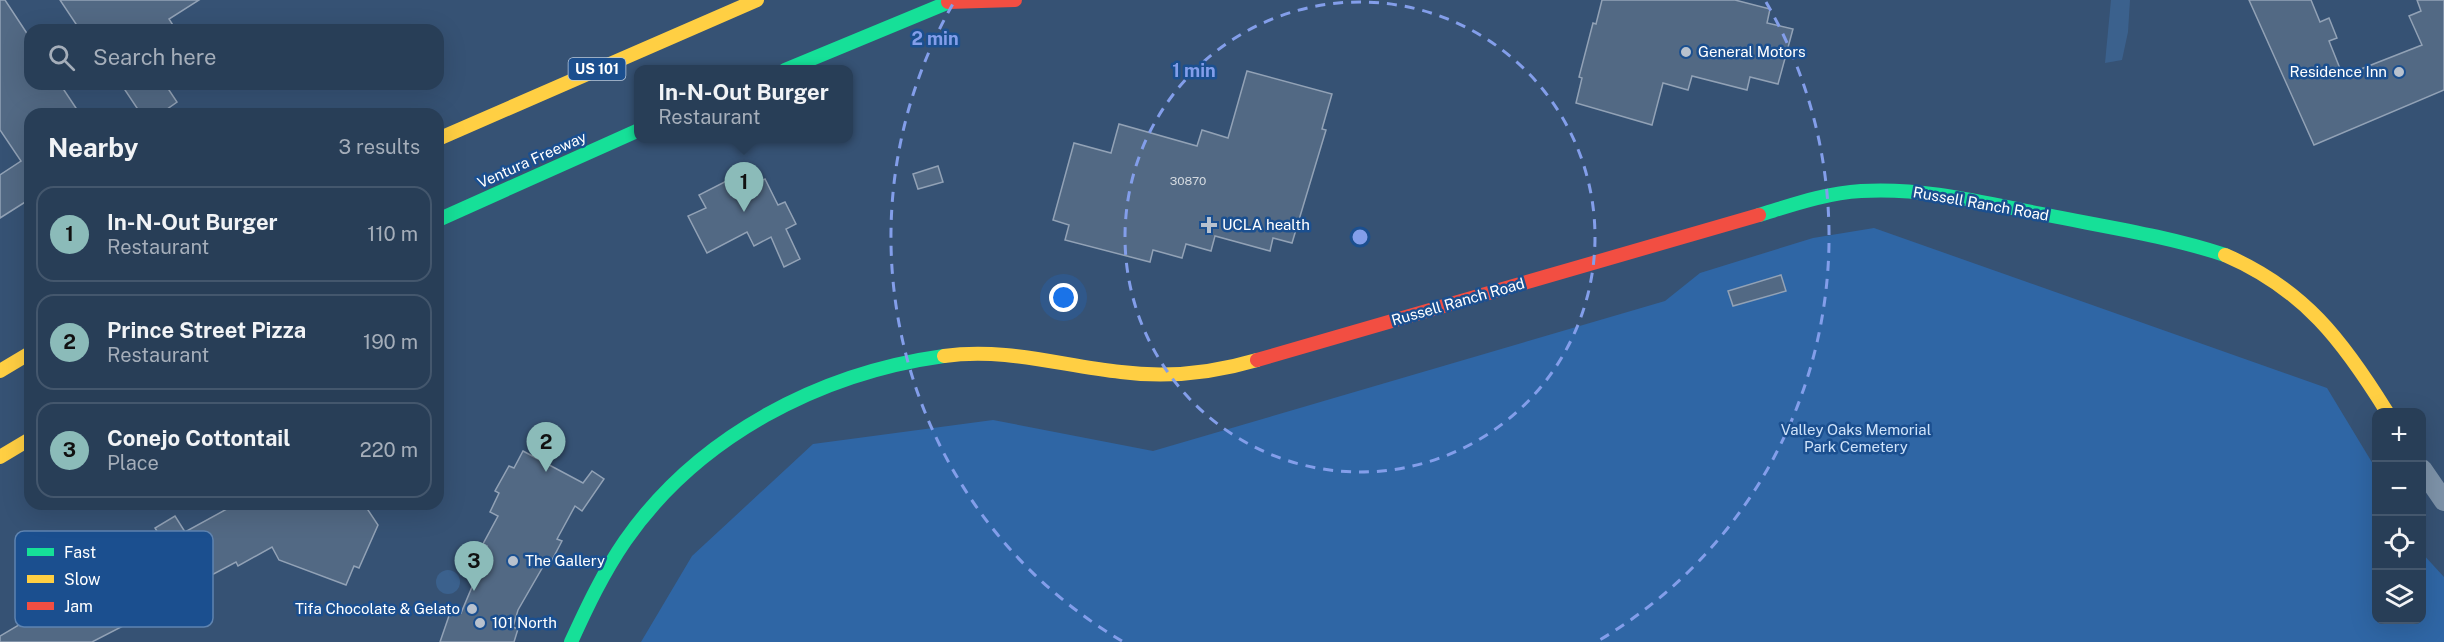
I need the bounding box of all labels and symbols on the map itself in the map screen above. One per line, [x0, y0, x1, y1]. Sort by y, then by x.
text: 2 min [911, 28, 959, 49]
place label: General Motors [1698, 43, 1806, 60]
marker: General Motors [1679, 45, 1693, 59]
road number: US 101 [568, 58, 626, 80]
text: 1 min [1172, 60, 1216, 81]
place label: Residence Inn [2290, 63, 2387, 80]
marker: Residence Inn [2392, 65, 2406, 79]
street label: Ventura Freeway [475, 128, 589, 191]
pin: 1 [724, 162, 764, 212]
house number: 30870 [1170, 174, 1206, 188]
street label: Russell Ranch Road [1912, 183, 2050, 224]
marker: UCLA health [1200, 216, 1218, 234]
place label: UCLA health [1222, 216, 1310, 233]
centre of rings [1350, 227, 1370, 247]
street label: Russell Ranch Road [1389, 274, 1526, 329]
your location [1049, 283, 1078, 312]
park label: Valley Oaks Memorial Park Cemetery [1781, 421, 1931, 455]
pin: 2 [526, 422, 566, 472]
legend [15, 531, 213, 627]
pin: 3 [454, 542, 494, 591]
text: Fast [64, 543, 96, 562]
place label: The Gallery [525, 552, 605, 569]
marker: The Gallery [506, 554, 520, 568]
text: Slow [64, 570, 101, 589]
text: Jam [64, 597, 93, 616]
place label: Tifa Chocolate & Gelato [295, 600, 460, 617]
marker: Tifa Chocolate & Gelato [465, 602, 479, 616]
place label: 101 North [492, 614, 557, 631]
marker: 101 North [473, 616, 487, 630]

